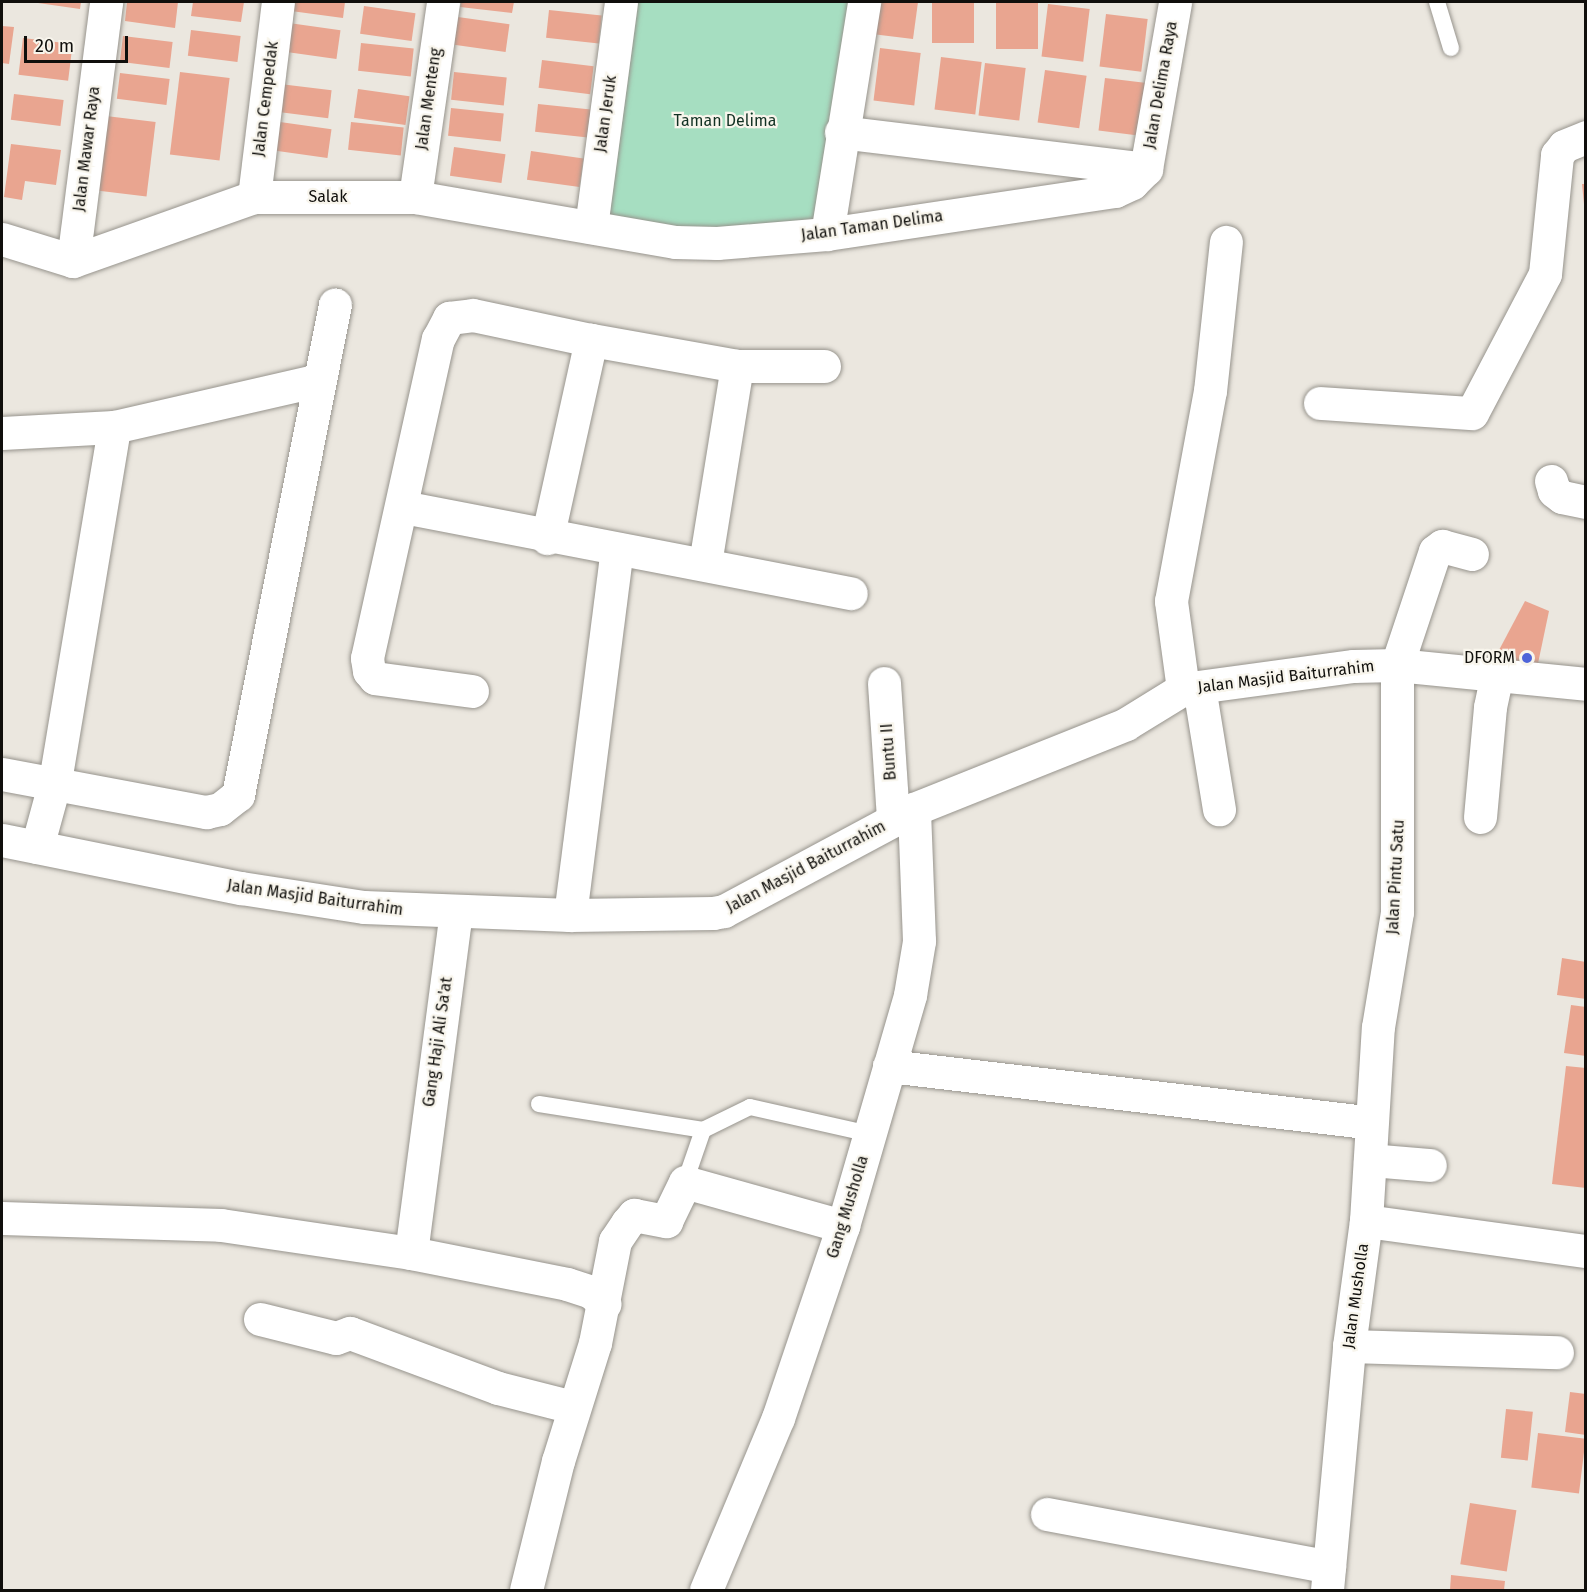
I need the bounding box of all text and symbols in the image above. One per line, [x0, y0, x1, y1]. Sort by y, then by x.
street label: Jalan Delima Raya [1140, 20, 1182, 150]
scale bar [27, 24, 130, 62]
text: 20 m [35, 35, 74, 57]
street label: Jalan Cempedak [249, 40, 283, 158]
street label: Jalan Menteng [412, 47, 446, 151]
street label: Jalan Jeruk [591, 74, 621, 154]
street label: Jalan Mawar Raya [70, 85, 104, 213]
park label: Taman Delima [674, 111, 776, 131]
street label: Salak [309, 187, 347, 207]
street label: Jalan Taman Delima [800, 207, 944, 245]
place label: DFORM [1464, 648, 1515, 668]
marker: DFORM [1520, 651, 1534, 665]
street label: Jalan Masjid Baiturrahim [1197, 657, 1375, 697]
street label: Buntu II [877, 723, 901, 781]
street label: Jalan Masjid Baiturrahim [723, 817, 889, 917]
street label: Jalan Pintu Satu [1383, 819, 1409, 935]
street label: Jalan Masjid Baiturrahim [226, 876, 404, 920]
street label: Gang Haji Ali Sa'at [419, 976, 457, 1108]
street label: Gang Musholla [823, 1153, 873, 1261]
street label: Jalan Musholla [1339, 1242, 1373, 1350]

